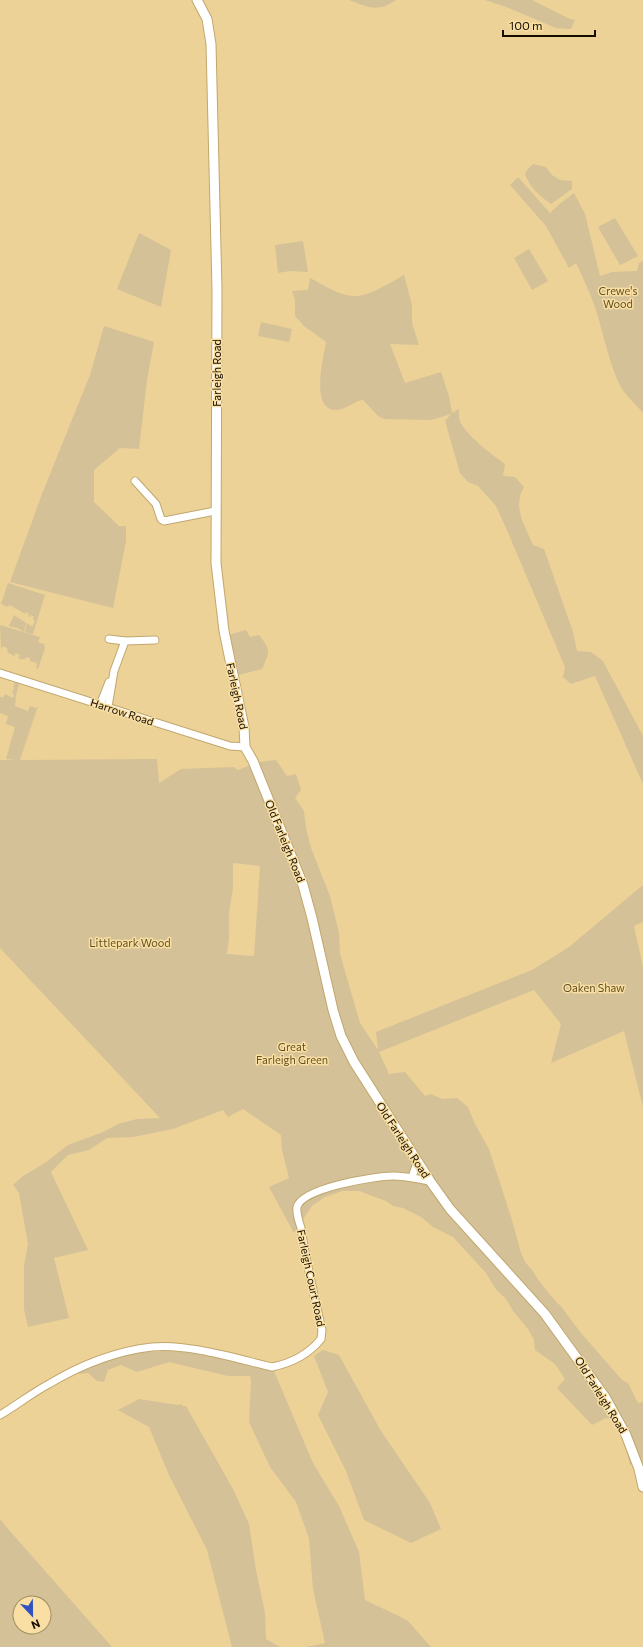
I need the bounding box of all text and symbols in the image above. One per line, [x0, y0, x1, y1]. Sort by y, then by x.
scale bar [503, 12, 595, 38]
text: 100 m [509, 18, 543, 32]
park label: Crewe's Wood [598, 284, 638, 310]
street label: Farleigh Road [210, 339, 223, 407]
street label: Farleigh Road [224, 661, 251, 730]
street label: Harrow Road [89, 695, 155, 728]
street label: Old Farleigh Road [263, 798, 308, 884]
park label: Littlepark Wood [89, 936, 171, 949]
park label: Oaken Shaw [563, 981, 625, 994]
park label: Great Farleigh Green [256, 1040, 328, 1066]
street label: Old Farleigh Road [374, 1099, 433, 1180]
street label: Farleigh Court Road [295, 1228, 328, 1328]
street label: Old Farleigh Road [573, 1354, 630, 1435]
north arrow [12, 1595, 52, 1635]
text: N [30, 1617, 42, 1632]

